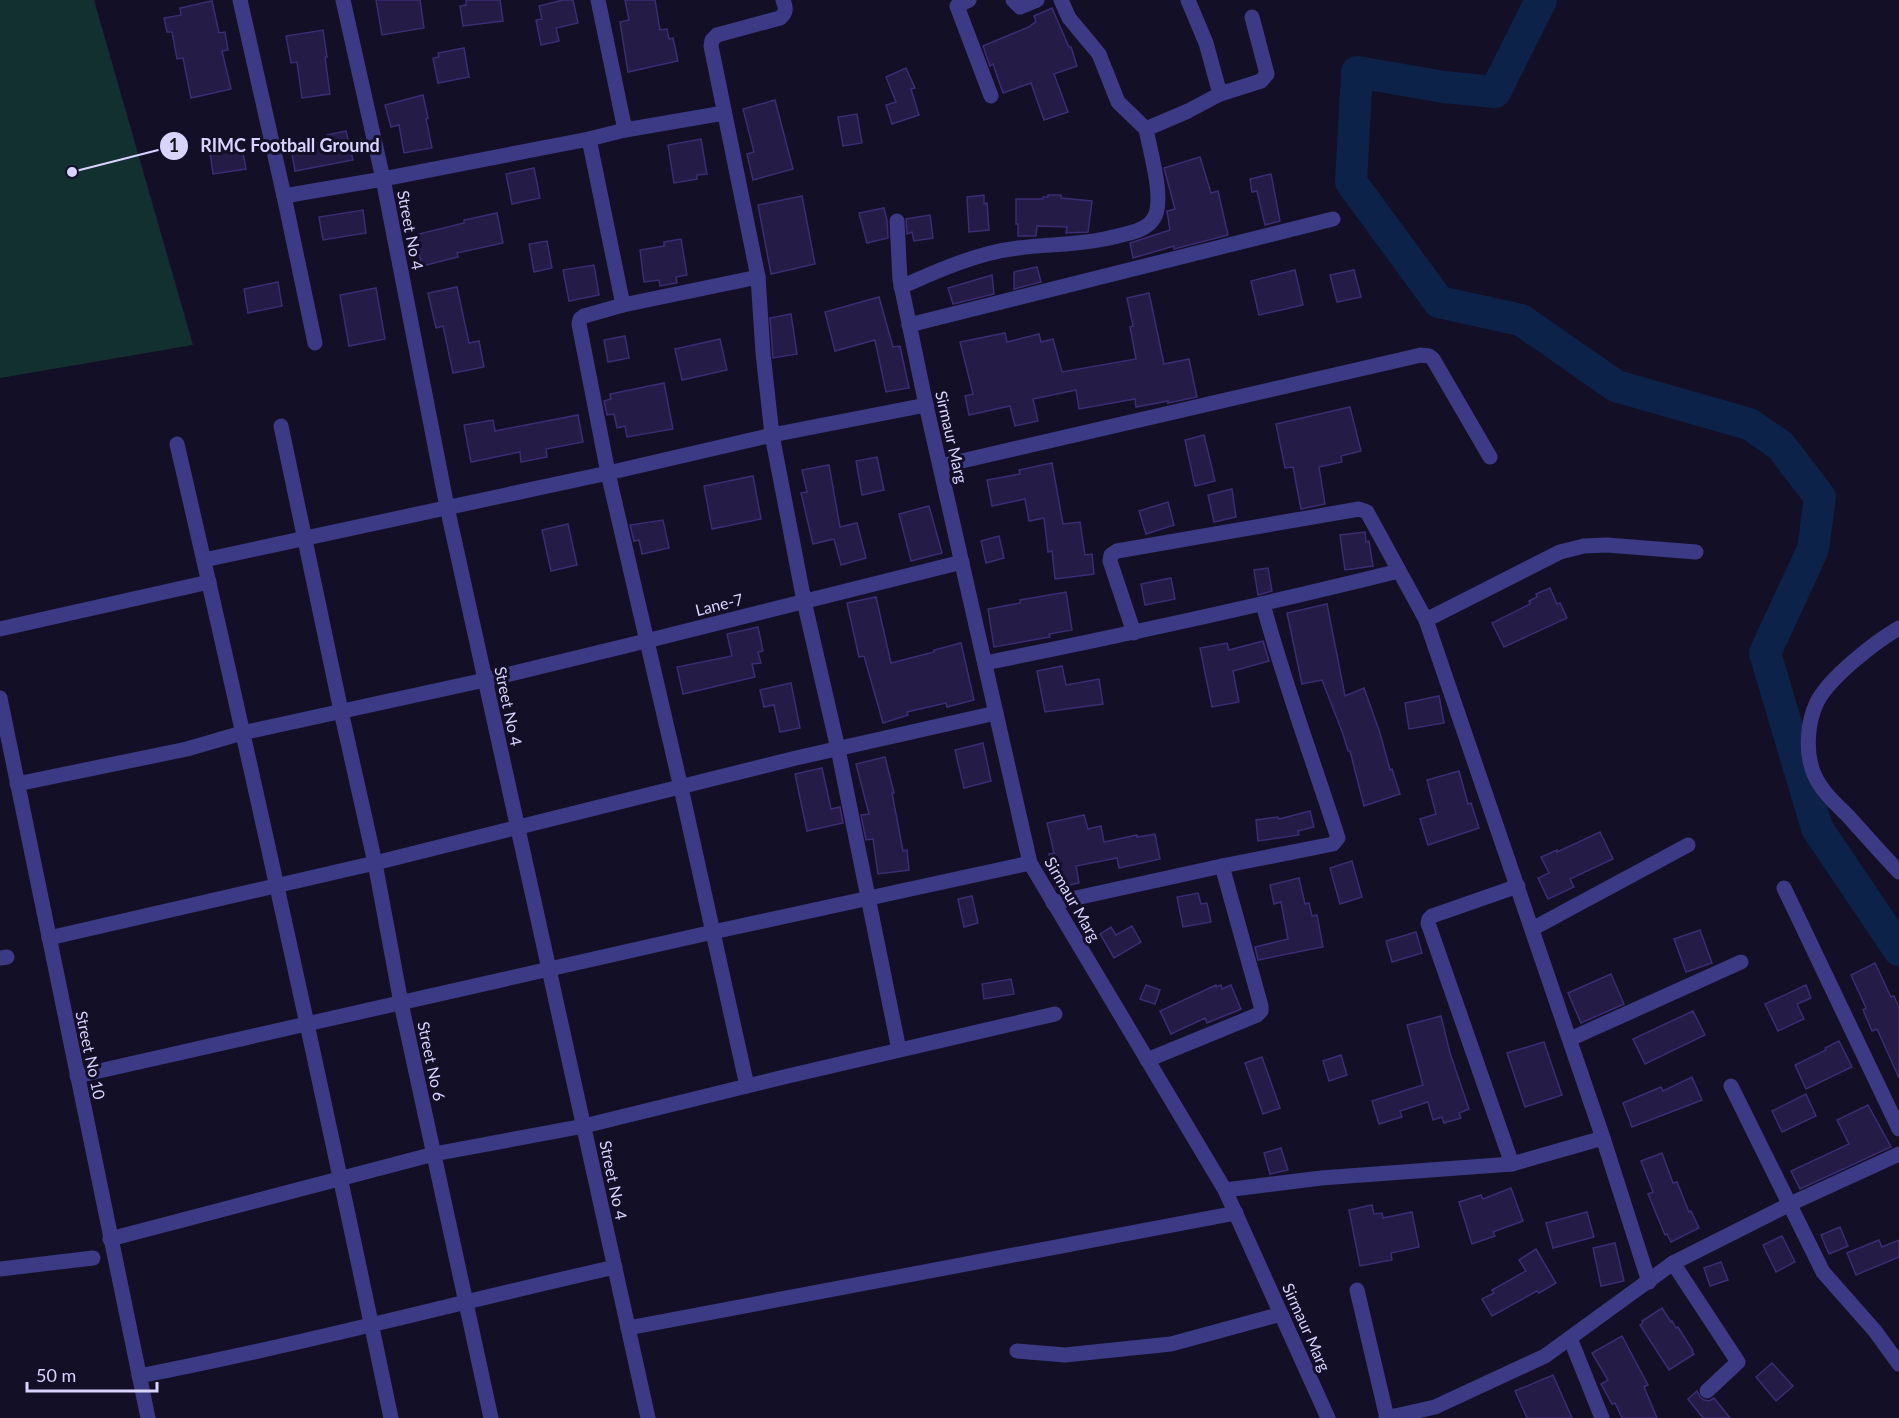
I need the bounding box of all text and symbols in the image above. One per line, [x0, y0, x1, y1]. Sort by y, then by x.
callout: RIMC Football Ground [159, 128, 392, 164]
text: 1 [169, 134, 179, 156]
text: RIMC Football Ground [200, 134, 380, 156]
street label: Street No 4 [394, 189, 428, 271]
street label: Sirmaur Marg [932, 389, 972, 485]
street label: Lane-7 [693, 589, 745, 619]
street label: Street No 4 [491, 665, 527, 747]
street label: Sirmaur Marg [1041, 853, 1105, 945]
street label: Street No 10 [72, 1009, 110, 1101]
street label: Street No 6 [414, 1020, 450, 1102]
street label: Street No 4 [596, 1139, 632, 1221]
street label: Sirmaur Marg [1279, 1280, 1335, 1374]
scale bar [27, 1355, 158, 1393]
text: 50 m [36, 1364, 76, 1386]

